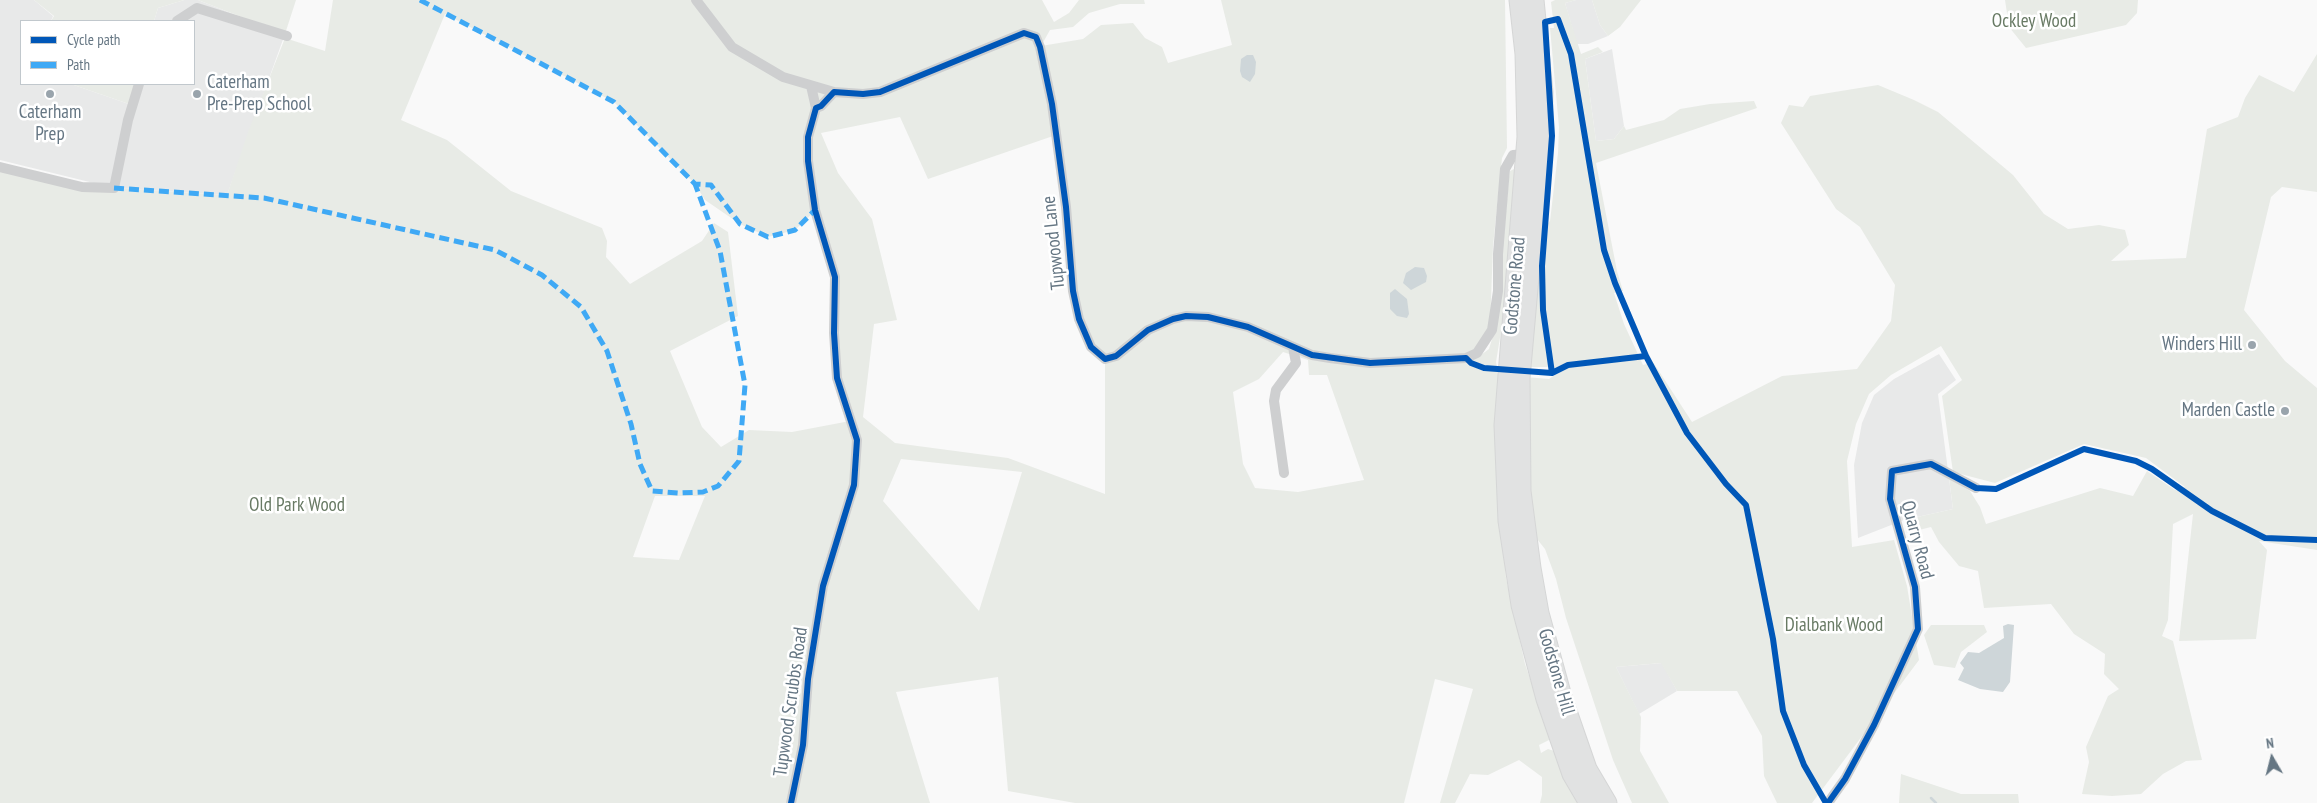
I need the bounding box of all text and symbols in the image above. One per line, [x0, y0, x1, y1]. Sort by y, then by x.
park label: Ockley Wood [1992, 11, 2076, 33]
legend [20, 20, 195, 85]
text: Cycle path [67, 30, 120, 49]
text: Path [67, 55, 90, 74]
place label: Caterham Pre-Prep School [207, 72, 311, 116]
marker: Caterham Prep [44, 88, 56, 100]
marker: Caterham Pre-Prep School [191, 88, 203, 100]
place label: Caterham Prep [19, 102, 81, 146]
street label: Tupwood Lane [1038, 195, 1070, 291]
street label: Godstone Road [1499, 236, 1531, 336]
place label: Winders Hill [2162, 334, 2242, 356]
marker: Winders Hill [2246, 339, 2258, 351]
place label: Marden Castle [2182, 400, 2275, 422]
marker: Marden Castle [2279, 405, 2291, 417]
park label: Old Park Wood [249, 495, 345, 517]
street label: Quarry Road [1896, 498, 1938, 582]
park label: Dialbank Wood [1785, 615, 1883, 637]
street label: Tupwood Scrubbs Road [769, 626, 813, 778]
street label: Godstone Hill [1533, 626, 1579, 718]
north arrow [2247, 733, 2297, 783]
text: N [2265, 734, 2275, 753]

